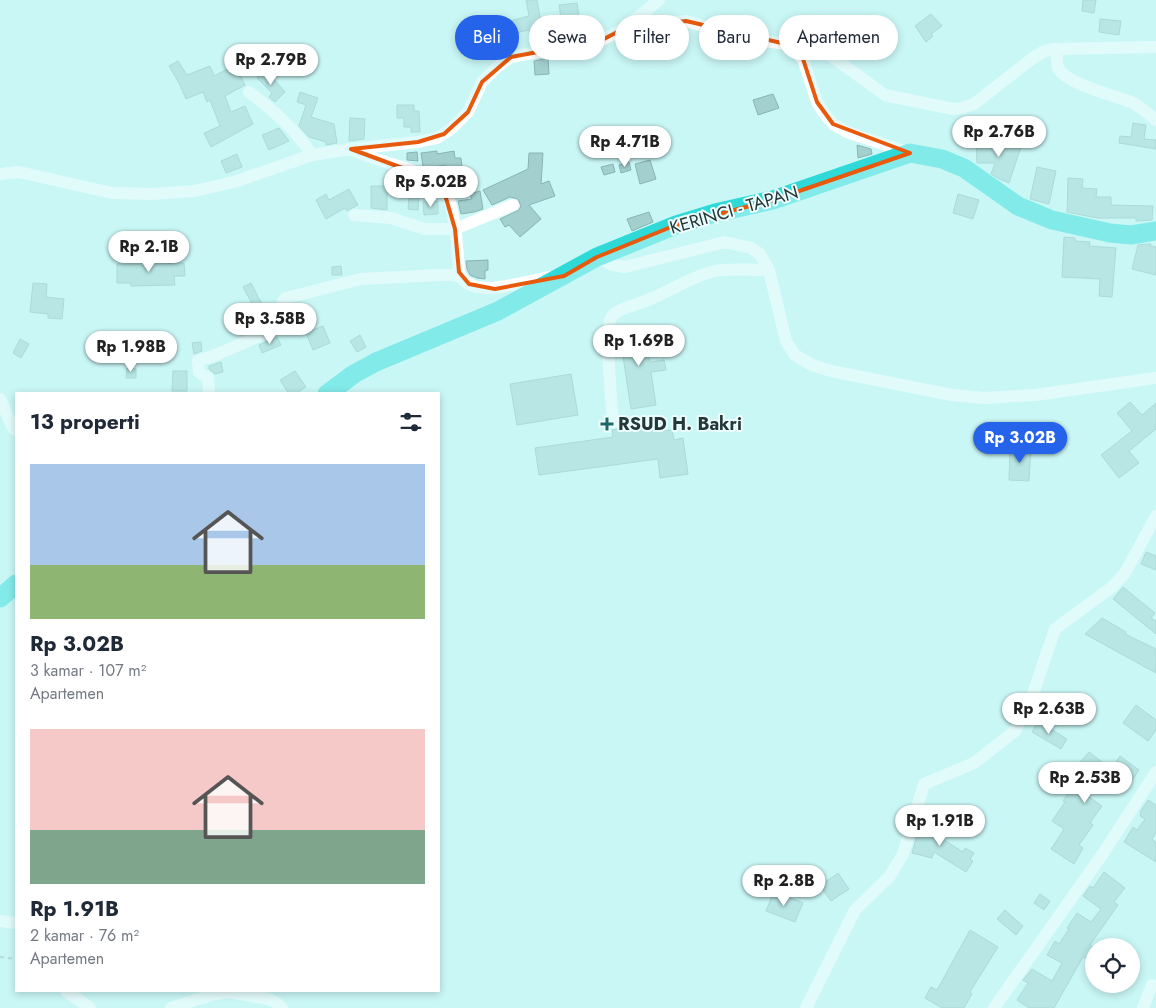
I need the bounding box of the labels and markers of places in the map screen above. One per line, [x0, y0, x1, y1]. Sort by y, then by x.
pin: Rp 2.79B [219, 44, 323, 86]
pin: Rp 2.76B [947, 116, 1051, 158]
pin: Rp 4.71B [573, 126, 677, 168]
pin: Rp 5.02B [379, 166, 483, 208]
pin: Rp 2.1B [103, 230, 195, 273]
pin: Rp 3.58B [218, 302, 322, 345]
pin: Rp 1.69B [587, 324, 691, 367]
pin: Rp 1.98B [79, 330, 183, 373]
place label: RSUD H. Bakri [618, 411, 742, 437]
marker: RSUD H. Bakri [600, 417, 614, 431]
pin: Rp 3.02B [968, 422, 1072, 464]
pin: Rp 2.63B [997, 692, 1101, 735]
pin: Rp 2.53B [1033, 762, 1137, 804]
pin: Rp 1.91B [888, 804, 992, 847]
pin: Rp 2.8B [738, 864, 830, 907]

